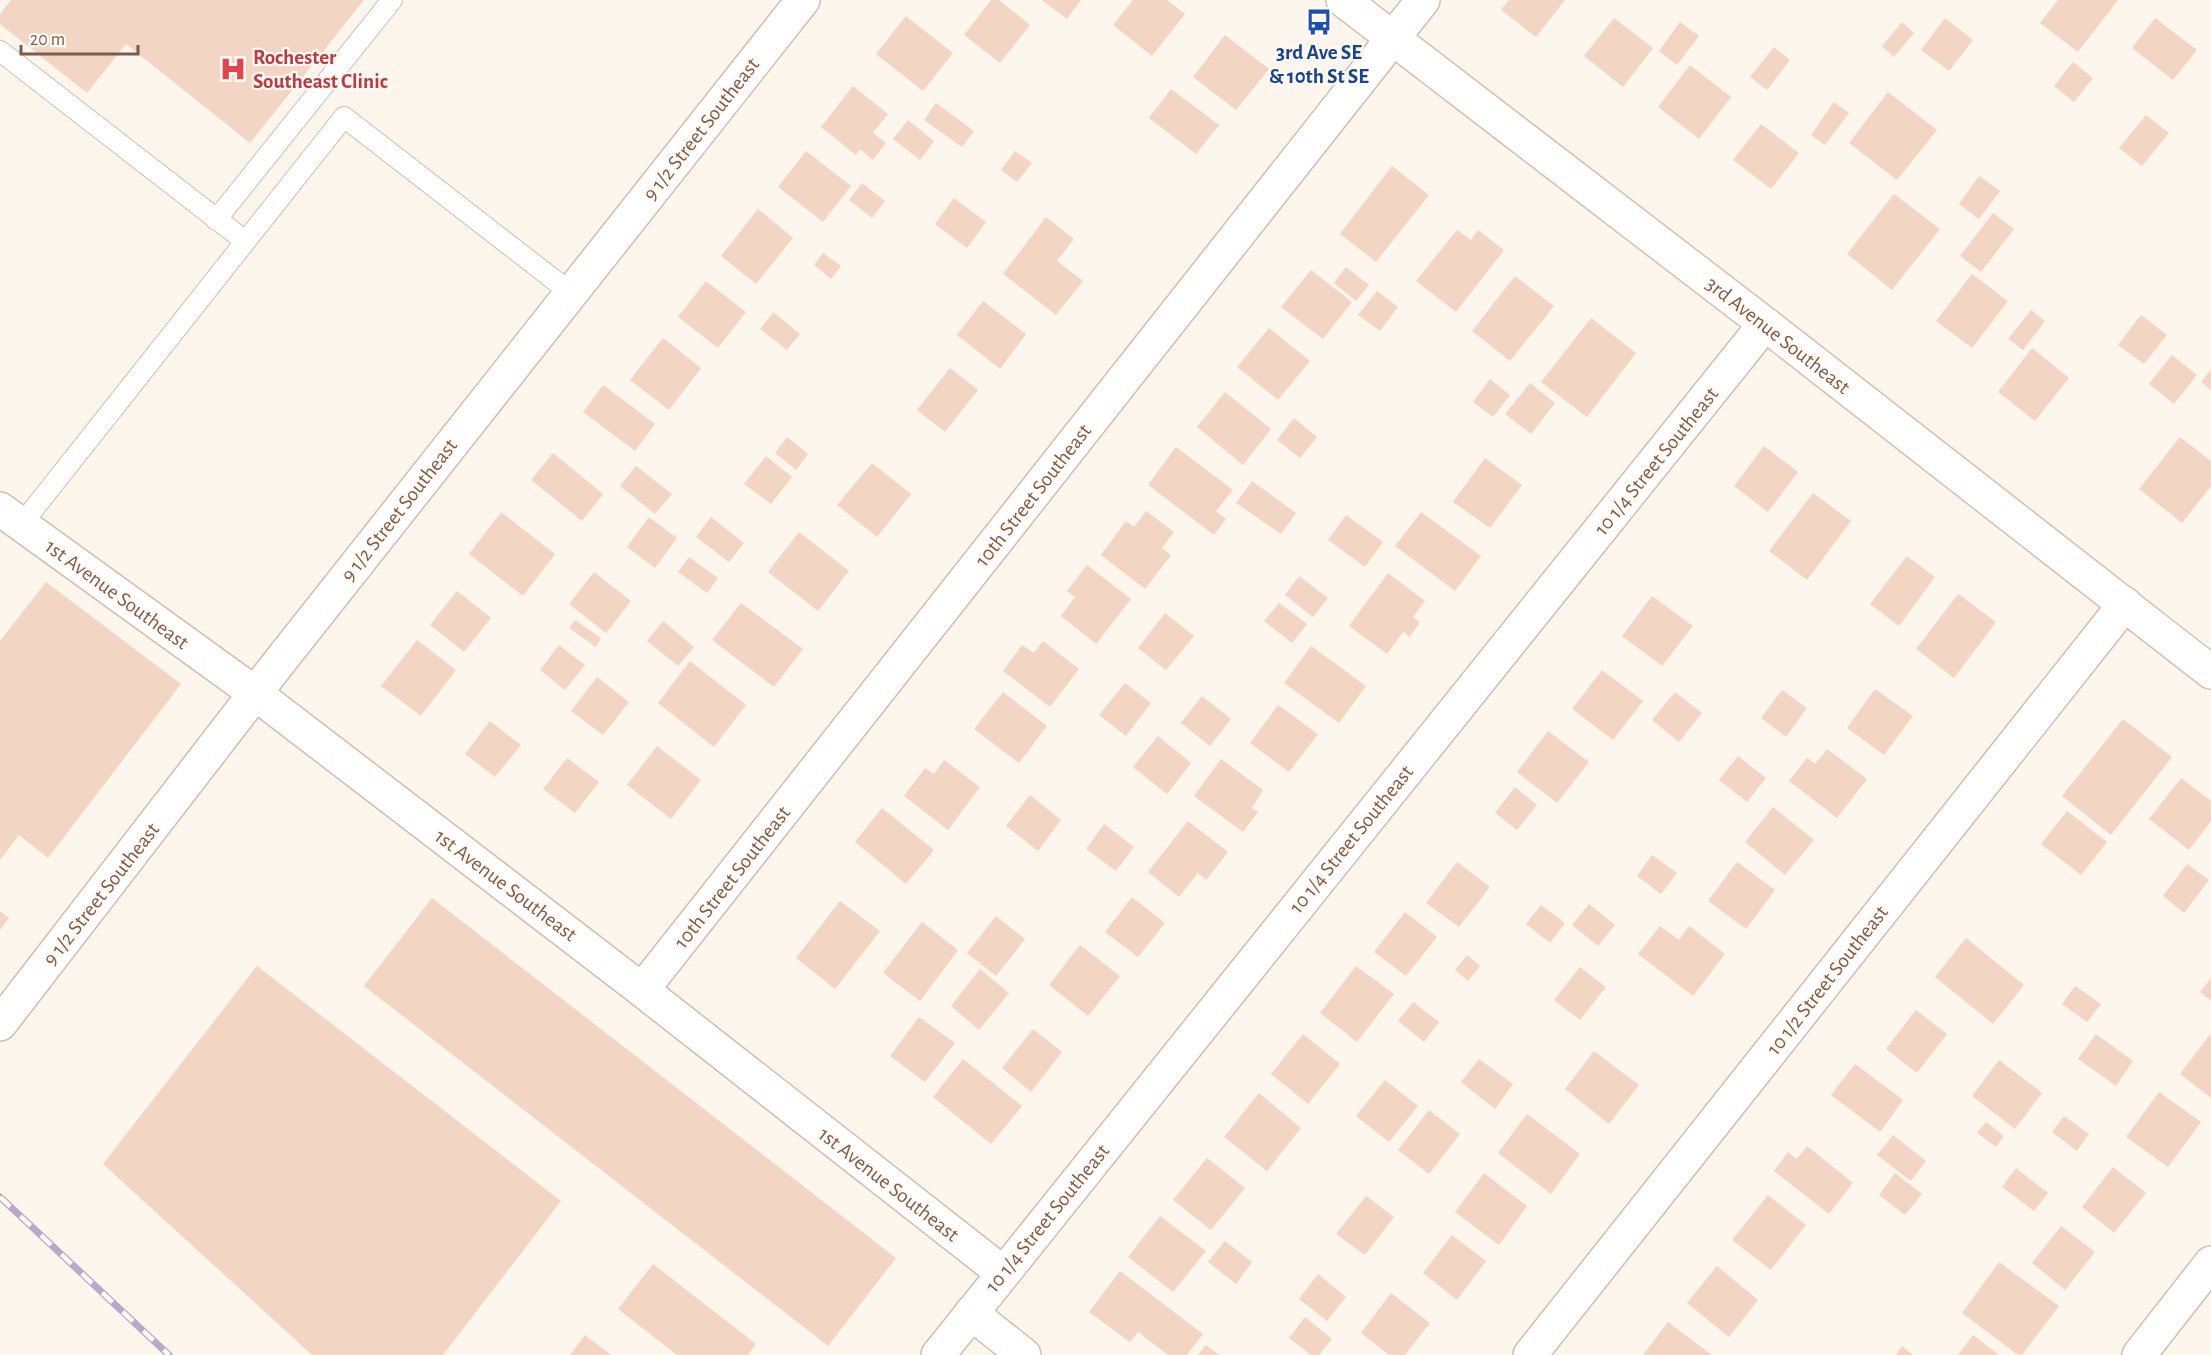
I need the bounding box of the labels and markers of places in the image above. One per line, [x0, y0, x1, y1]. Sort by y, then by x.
bus stop icon: 3rd Ave SE & 10th St SE [1304, 7, 1334, 37]
place label: 3rd Ave SE & 10th St SE [1269, 42, 1369, 87]
place label: Rochester Southeast Clinic [253, 47, 388, 92]
hospital icon: Rochester Southeast Clinic [218, 54, 248, 84]

